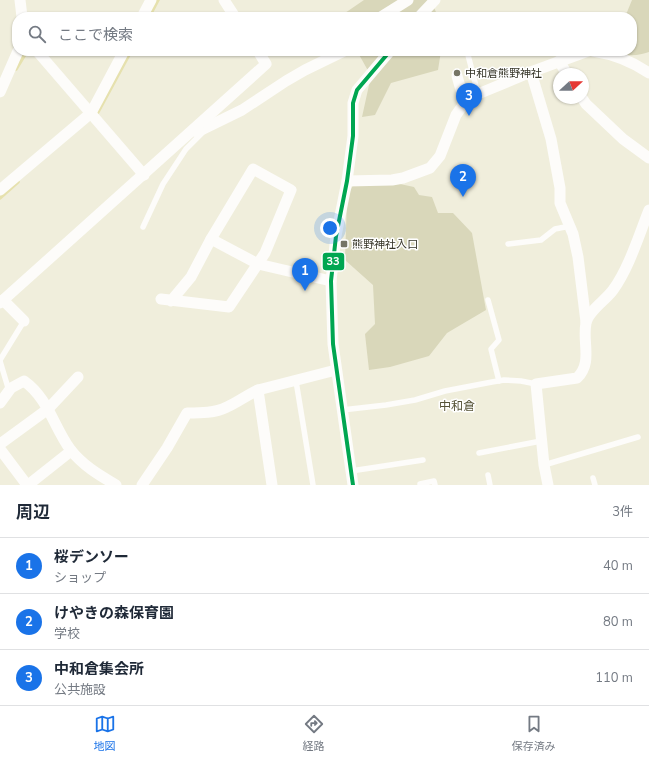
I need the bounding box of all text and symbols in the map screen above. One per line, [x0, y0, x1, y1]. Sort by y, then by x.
search box [12, 12, 637, 56]
icon: search [26, 23, 48, 45]
text: ここで検索 [58, 25, 133, 45]
place label: 中和倉熊野神社 [465, 66, 542, 81]
marker: 中和倉熊野神社 [452, 68, 462, 78]
north arrow [553, 68, 589, 104]
pin: 3 [456, 83, 482, 116]
pin: 2 [450, 164, 476, 197]
your location [320, 218, 340, 238]
place label: 熊野神社入口 [352, 237, 418, 252]
marker: 熊野神社入口 [339, 239, 349, 249]
line badge: 33 [322, 252, 345, 271]
text: 33 [326, 254, 340, 269]
pin: 1 [292, 258, 318, 291]
district label: 中和倉 [439, 398, 475, 414]
text: 周辺 [16, 501, 50, 524]
text: 3件 [612, 503, 633, 521]
text: 桜デンソー [54, 547, 129, 567]
text: 1 [25, 557, 33, 575]
text: 40 m [603, 557, 633, 575]
text: ショップ [54, 569, 106, 587]
text: けやきの森保育園 [54, 603, 174, 623]
text: 2 [25, 613, 33, 631]
text: 80 m [603, 613, 633, 631]
text: 学校 [54, 625, 80, 643]
text: 中和倉集会所 [54, 659, 144, 679]
text: 3 [25, 669, 33, 687]
text: 110 m [595, 669, 633, 687]
text: 公共施設 [54, 681, 106, 699]
tab: 地図 [94, 713, 116, 754]
tab: 経路 [303, 713, 325, 754]
tab: 保存済み [512, 713, 556, 754]

